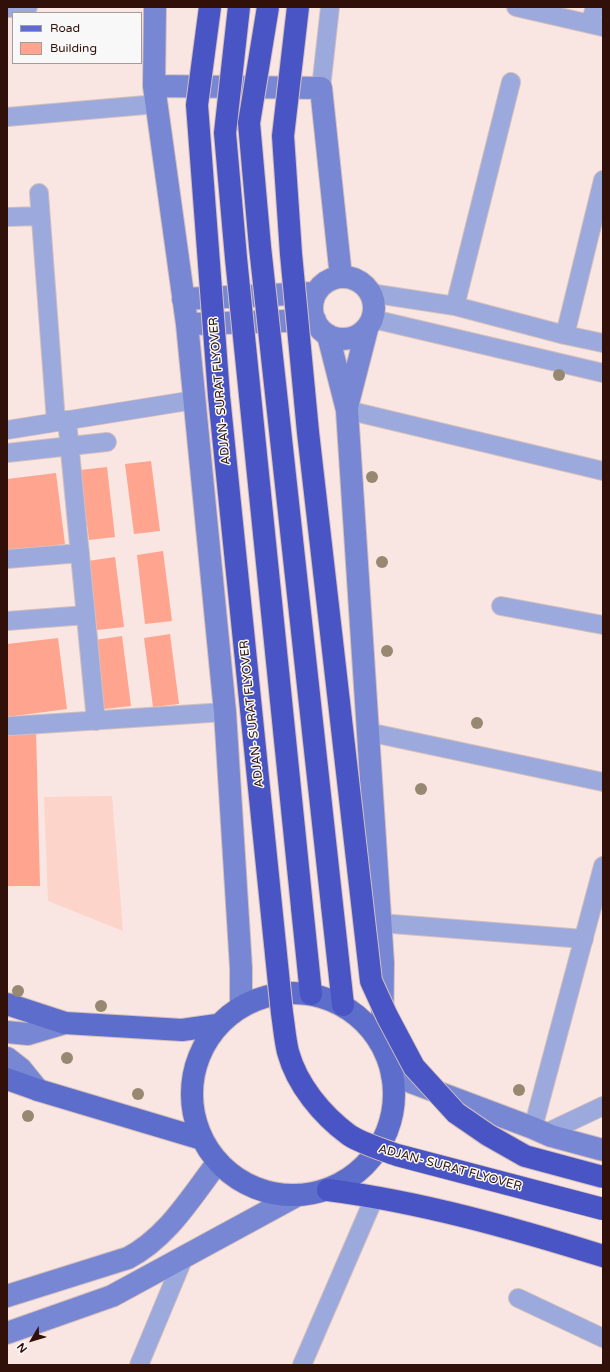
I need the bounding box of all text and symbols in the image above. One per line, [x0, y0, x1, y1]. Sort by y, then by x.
legend [12, 12, 142, 64]
text: Road [50, 21, 80, 35]
text: Building [50, 41, 97, 55]
street label: ADJAN- SURAT FLYOVER [206, 317, 234, 465]
street label: ADJAN- SURAT FLYOVER [237, 640, 267, 788]
street label: ADJAN- SURAT FLYOVER [377, 1142, 523, 1194]
north arrow [12, 1320, 52, 1360]
text: N [14, 1340, 30, 1355]

